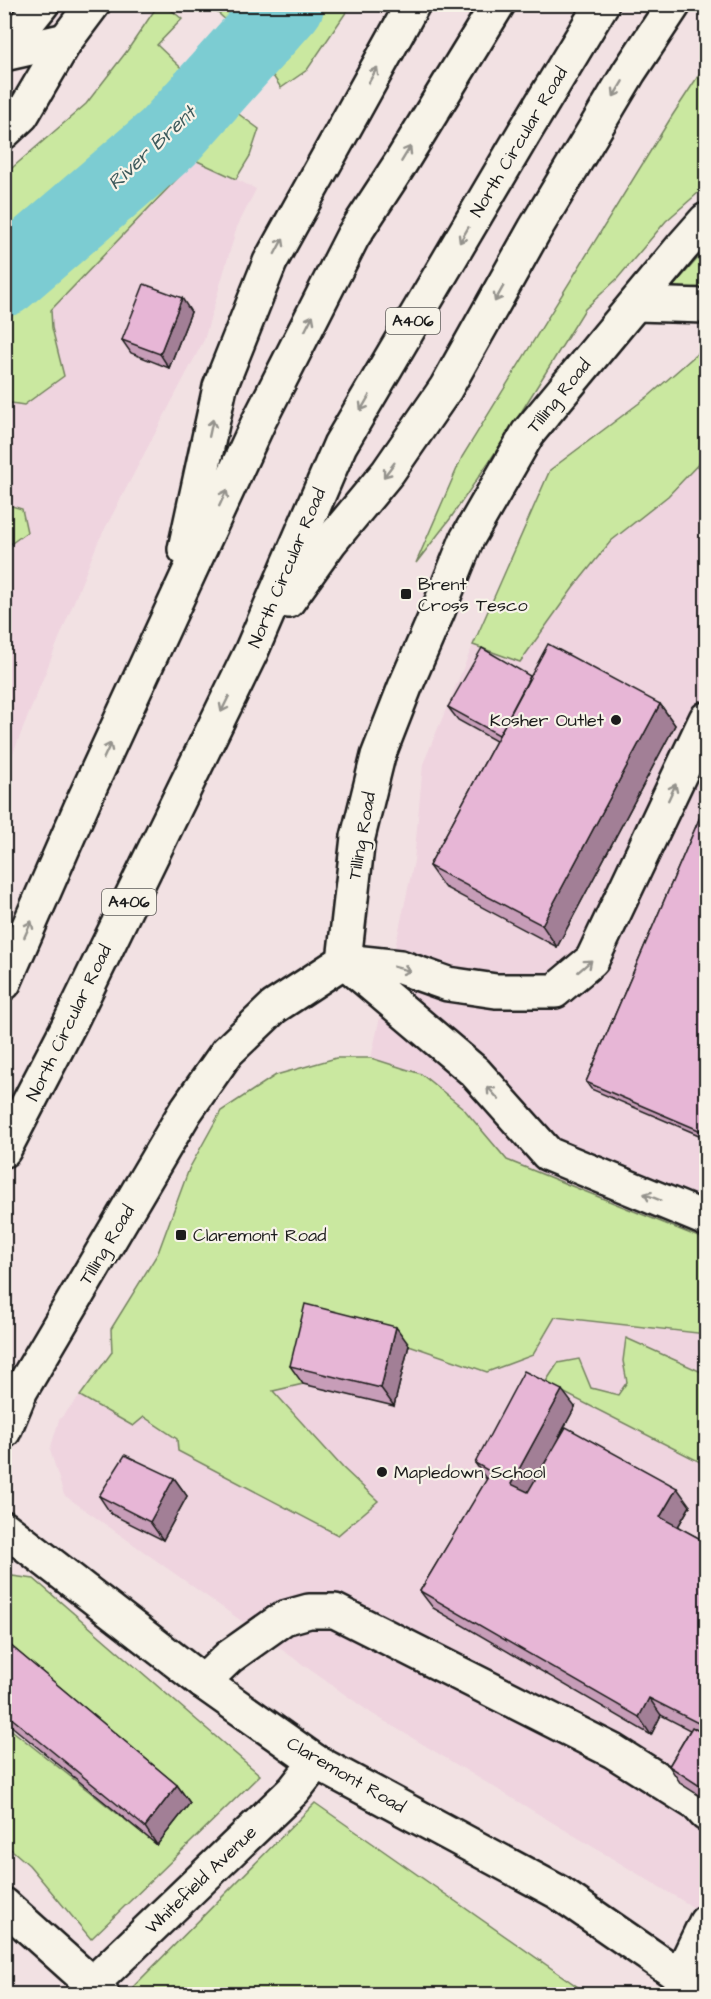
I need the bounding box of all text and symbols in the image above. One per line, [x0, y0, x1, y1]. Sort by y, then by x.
street label: North Circular Road [464, 62, 574, 222]
one-way arrow [367, 67, 379, 84]
one-way arrow [612, 80, 624, 97]
water label: River Brent [102, 98, 204, 196]
one-way arrow [400, 146, 412, 163]
one-way arrow [458, 226, 470, 243]
one-way arrow [273, 238, 285, 255]
one-way arrow [493, 285, 505, 302]
road number: A406 [386, 308, 440, 334]
one-way arrow [303, 314, 315, 332]
street label: Tilling Road [521, 353, 598, 439]
one-way arrow [359, 394, 371, 411]
one-way arrow [206, 419, 218, 438]
one-way arrow [382, 462, 395, 478]
street label: North Circular Road [242, 484, 332, 652]
one-way arrow [218, 490, 230, 508]
place label: Brent Cross Tesco [418, 572, 528, 618]
marker: Brent Cross Tesco [399, 587, 413, 601]
one-way arrow [219, 695, 231, 713]
place label: Kosher Outlet [490, 708, 605, 733]
marker: Kosher Outlet [609, 713, 623, 727]
one-way arrow [101, 742, 113, 760]
one-way arrow [667, 784, 679, 802]
street label: Tilling Road [342, 790, 383, 882]
road number: A406 [102, 889, 156, 915]
one-way arrow [23, 920, 34, 939]
street label: North Circular Road [20, 941, 118, 1105]
one-way arrow [577, 959, 593, 972]
one-way arrow [392, 964, 411, 975]
one-way arrow [486, 1085, 500, 1100]
one-way arrow [644, 1191, 662, 1202]
street label: Tilling Road [73, 1200, 142, 1290]
place label: Claremont Road [193, 1223, 326, 1248]
marker: Claremont Road [174, 1228, 188, 1242]
place label: Mapledown School [394, 1460, 546, 1485]
marker: Mapledown School [375, 1465, 389, 1479]
street label: Claremont Road [282, 1731, 410, 1819]
street label: Whitefield Avenue [140, 1820, 263, 1940]

